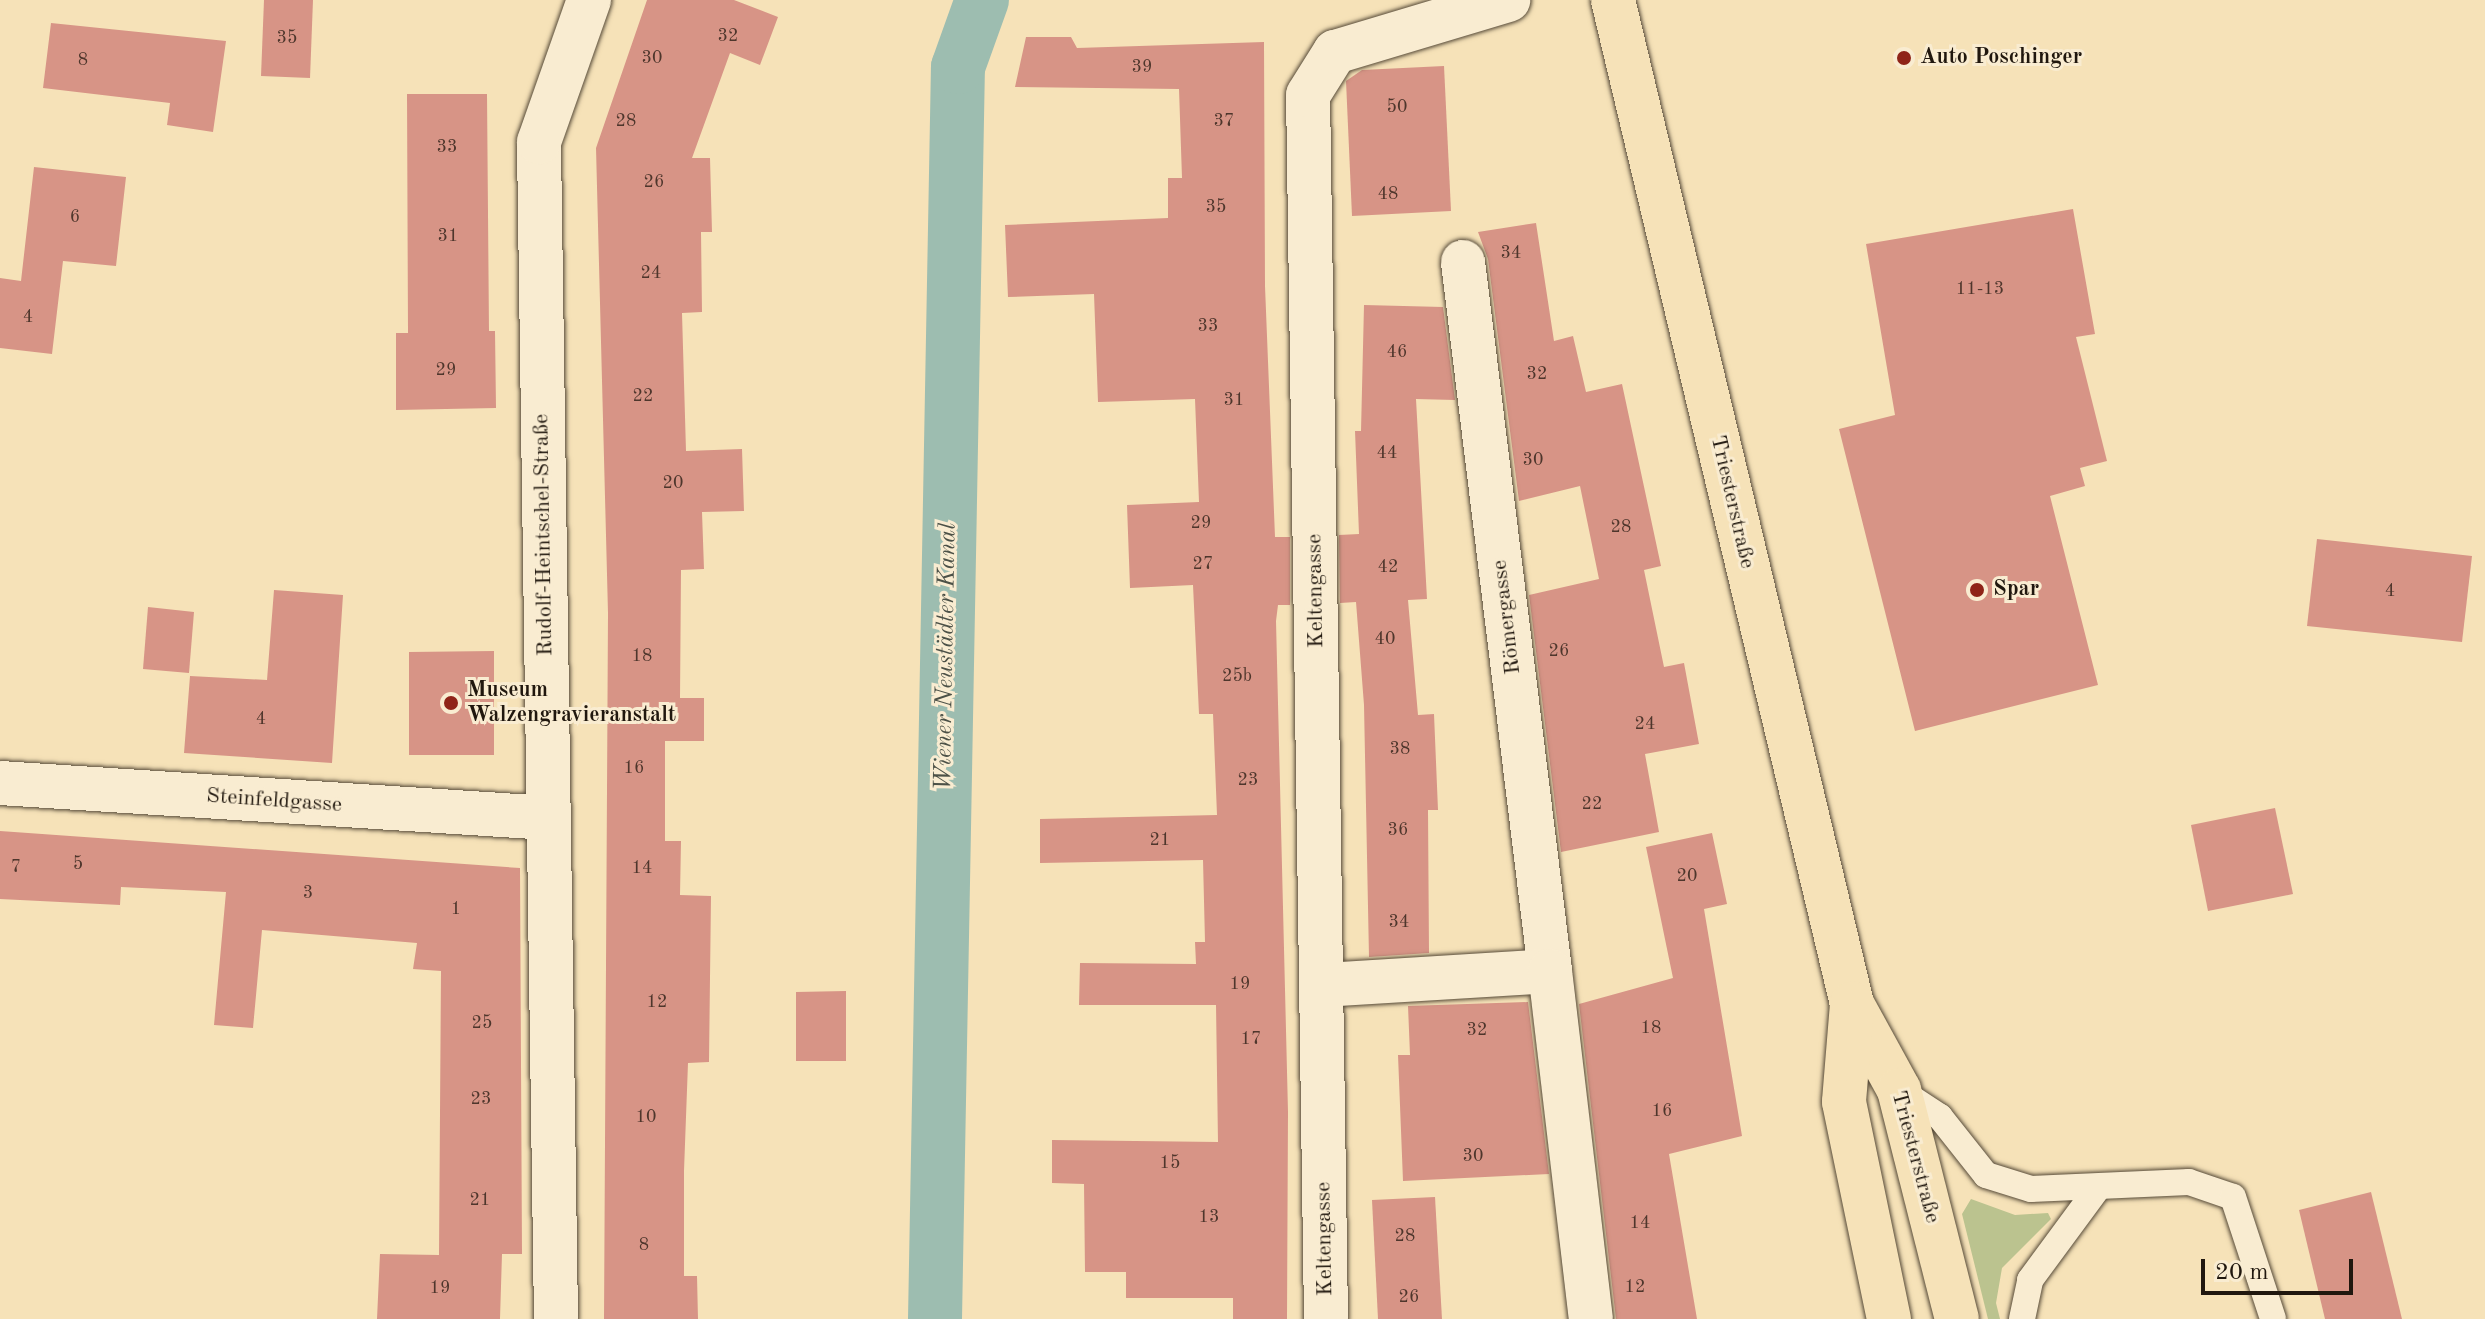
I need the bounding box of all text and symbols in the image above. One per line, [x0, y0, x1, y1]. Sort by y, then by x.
house number: 32 [718, 25, 738, 47]
house number: 35 [277, 27, 297, 49]
place label: Auto Poschinger [1920, 45, 2082, 71]
house number: 30 [642, 47, 662, 69]
house number: 8 [78, 49, 88, 71]
marker: Auto Poschinger [1895, 49, 1913, 67]
house number: 39 [1132, 56, 1152, 78]
house number: 50 [1387, 96, 1407, 118]
house number: 28 [616, 110, 636, 132]
house number: 37 [1214, 110, 1234, 132]
house number: 33 [437, 136, 457, 158]
house number: 26 [644, 171, 664, 193]
house number: 48 [1378, 183, 1398, 205]
house number: 35 [1206, 196, 1226, 218]
house number: 6 [70, 206, 80, 228]
house number: 31 [438, 225, 458, 247]
house number: 34 [1501, 242, 1521, 264]
house number: 24 [641, 262, 661, 284]
house number: 11-13 [1956, 278, 2004, 300]
house number: 4 [23, 306, 33, 328]
house number: 33 [1198, 315, 1218, 337]
house number: 46 [1387, 341, 1407, 363]
house number: 29 [436, 359, 456, 381]
house number: 32 [1527, 363, 1547, 385]
house number: 22 [633, 385, 653, 407]
house number: 31 [1224, 389, 1244, 411]
street label: Rudolf-Heintschel-Straße [529, 414, 559, 656]
street label: Triesterstraße [1704, 433, 1760, 571]
house number: 44 [1377, 442, 1397, 464]
house number: 30 [1523, 449, 1543, 471]
house number: 20 [663, 472, 683, 494]
house number: 29 [1191, 512, 1211, 534]
house number: 28 [1611, 516, 1631, 538]
water label: Wiener Neustädter Kanal [930, 522, 964, 792]
street label: Keltengasse [1302, 534, 1330, 648]
house number: 27 [1193, 553, 1213, 575]
house number: 42 [1378, 556, 1398, 578]
street label: Römergasse [1487, 558, 1527, 676]
place label: Spar [1993, 577, 2039, 603]
house number: 4 [2385, 580, 2395, 602]
marker: Spar [1968, 581, 1986, 599]
house number: 40 [1375, 628, 1395, 650]
house number: 26 [1549, 640, 1569, 662]
house number: 18 [632, 645, 652, 667]
house number: 25b [1222, 665, 1252, 687]
place label: Museum Walzengravieranstalt [467, 677, 676, 728]
marker: Museum Walzengravieranstalt [442, 694, 460, 712]
house number: 4 [256, 708, 266, 730]
house number: 24 [1635, 713, 1655, 735]
house number: 38 [1390, 738, 1410, 760]
house number: 16 [624, 757, 644, 779]
house number: 23 [1238, 769, 1258, 791]
street label: Steinfeldgasse [205, 783, 343, 819]
house number: 22 [1582, 793, 1602, 815]
house number: 36 [1388, 819, 1408, 841]
house number: 21 [1150, 829, 1170, 851]
house number: 5 [73, 853, 83, 875]
house number: 7 [11, 856, 21, 878]
house number: 14 [632, 857, 652, 879]
house number: 20 [1677, 865, 1697, 887]
house number: 3 [303, 882, 313, 904]
house number: 1 [451, 898, 461, 920]
house number: 34 [1389, 911, 1409, 933]
house number: 19 [1230, 973, 1250, 995]
house number: 12 [647, 991, 667, 1013]
house number: 25 [472, 1012, 492, 1034]
house number: 18 [1641, 1017, 1661, 1039]
house number: 32 [1467, 1019, 1487, 1041]
house number: 17 [1241, 1028, 1261, 1050]
house number: 23 [471, 1088, 491, 1110]
street label: Triesterstraße [1885, 1088, 1945, 1226]
house number: 16 [1652, 1100, 1672, 1122]
house number: 10 [636, 1106, 656, 1128]
house number: 30 [1463, 1145, 1483, 1167]
house number: 15 [1160, 1152, 1180, 1174]
street label: Keltengasse [1311, 1182, 1339, 1296]
house number: 21 [470, 1189, 490, 1211]
house number: 13 [1199, 1206, 1219, 1228]
house number: 14 [1630, 1212, 1650, 1234]
house number: 28 [1395, 1225, 1415, 1247]
house number: 8 [639, 1234, 649, 1256]
scale bar [2205, 1243, 2357, 1293]
text: 20 m [2215, 1261, 2269, 1285]
house number: 12 [1625, 1276, 1645, 1298]
house number: 19 [430, 1277, 450, 1299]
house number: 26 [1399, 1286, 1419, 1308]

